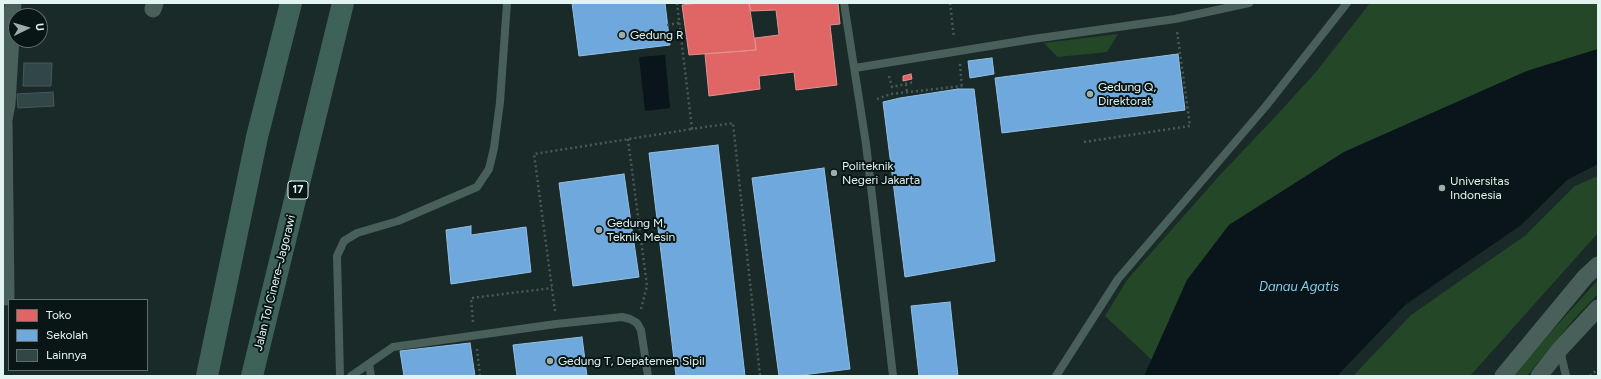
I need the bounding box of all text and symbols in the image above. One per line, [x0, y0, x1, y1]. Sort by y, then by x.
north arrow [8, 8, 48, 48]
text: U [33, 23, 46, 31]
place label: Gedung R [630, 28, 684, 42]
marker: Gedung R [617, 30, 627, 40]
place label: Gedung Q, Direktorat [1098, 80, 1156, 108]
marker: Gedung Q, Direktorat [1085, 89, 1095, 99]
place label: Politeknik Negeri Jakarta [842, 159, 920, 187]
marker: Politeknik Negeri Jakarta [829, 168, 839, 178]
place label: Universitas Indonesia [1450, 174, 1509, 202]
road number: 17 [288, 181, 308, 199]
marker: Universitas Indonesia [1437, 183, 1447, 193]
street label: Jalan Tol Cinere–Jagorawi [251, 214, 299, 352]
place label: Gedung M, Teknik Mesin [607, 216, 675, 244]
marker: Gedung M, Teknik Mesin [594, 225, 604, 235]
water label: Danau Agatis [1259, 279, 1339, 295]
legend [8, 299, 148, 371]
text: Toko [46, 308, 72, 322]
text: Sekolah [46, 328, 88, 342]
text: Lainnya [46, 348, 87, 362]
place label: Gedung T, Depatemen Sipil [558, 354, 705, 368]
marker: Gedung T, Depatemen Sipil [545, 356, 555, 366]

